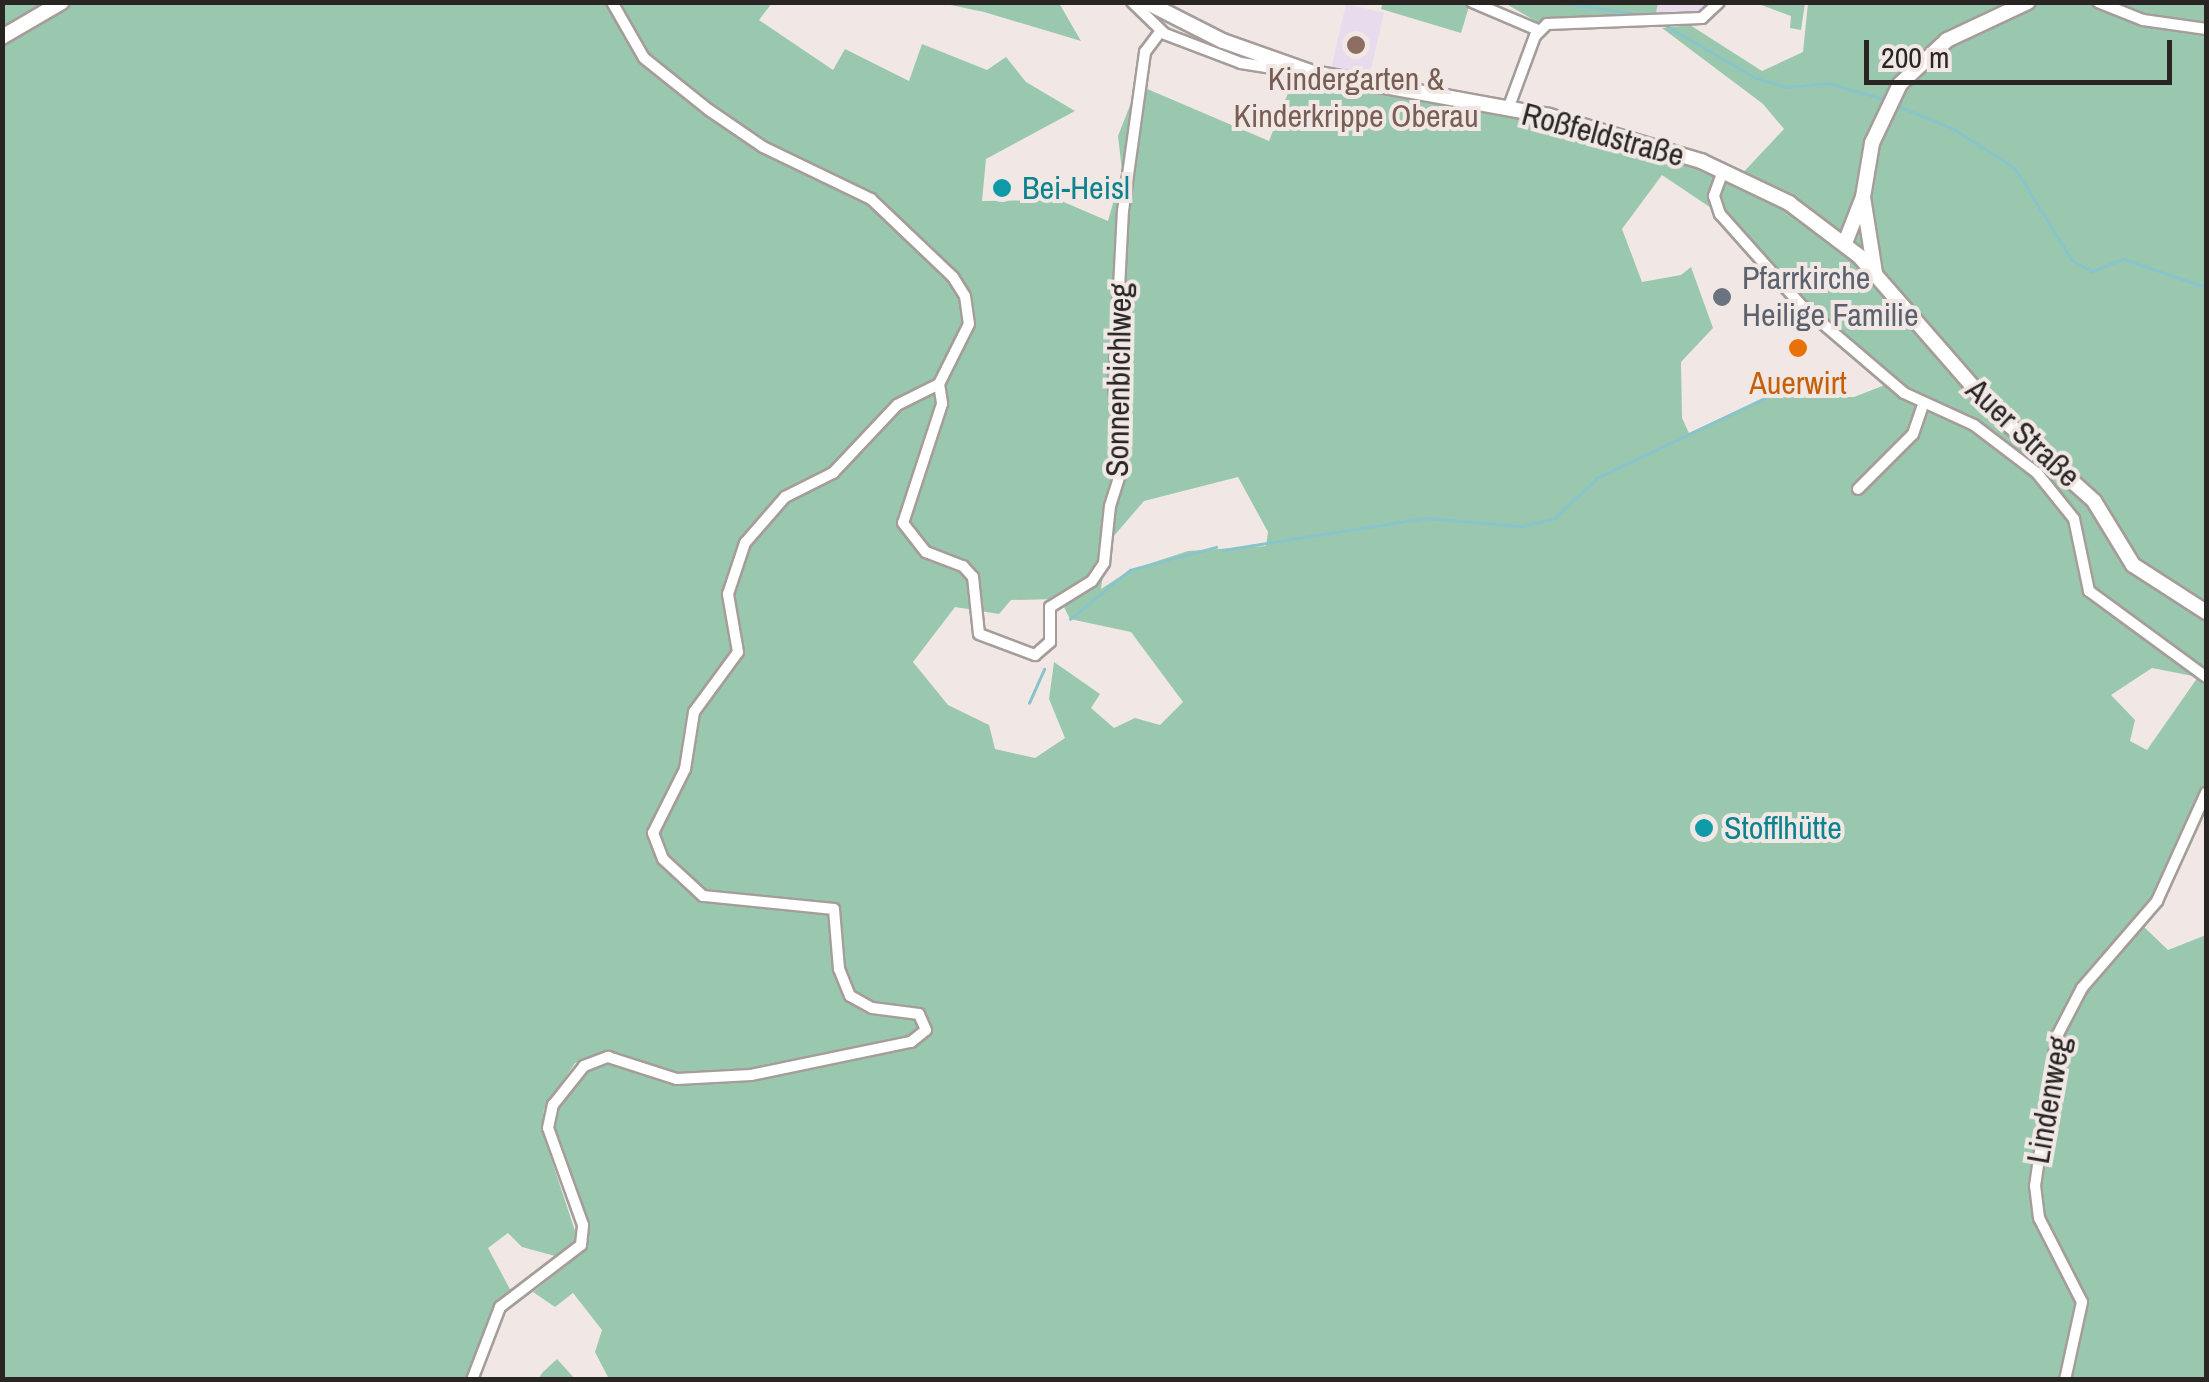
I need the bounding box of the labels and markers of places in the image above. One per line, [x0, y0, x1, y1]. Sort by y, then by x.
marker: Kindergarten & Kinderkrippe Oberau [1345, 34, 1367, 56]
place label: Kindergarten & Kinderkrippe Oberau [1233, 61, 1479, 136]
place label: Bei-Heisl [1022, 169, 1130, 207]
marker: Bei-Heisl [991, 177, 1013, 199]
place label: Pfarrkirche Heilige Familie [1742, 260, 1919, 335]
marker: Pfarrkirche Heilige Familie [1711, 286, 1733, 308]
marker: Auerwirt [1787, 337, 1809, 359]
place label: Auerwirt [1749, 364, 1847, 402]
place label: Stofflhütte [1724, 809, 1842, 847]
marker: Stofflhütte [1693, 817, 1715, 839]

